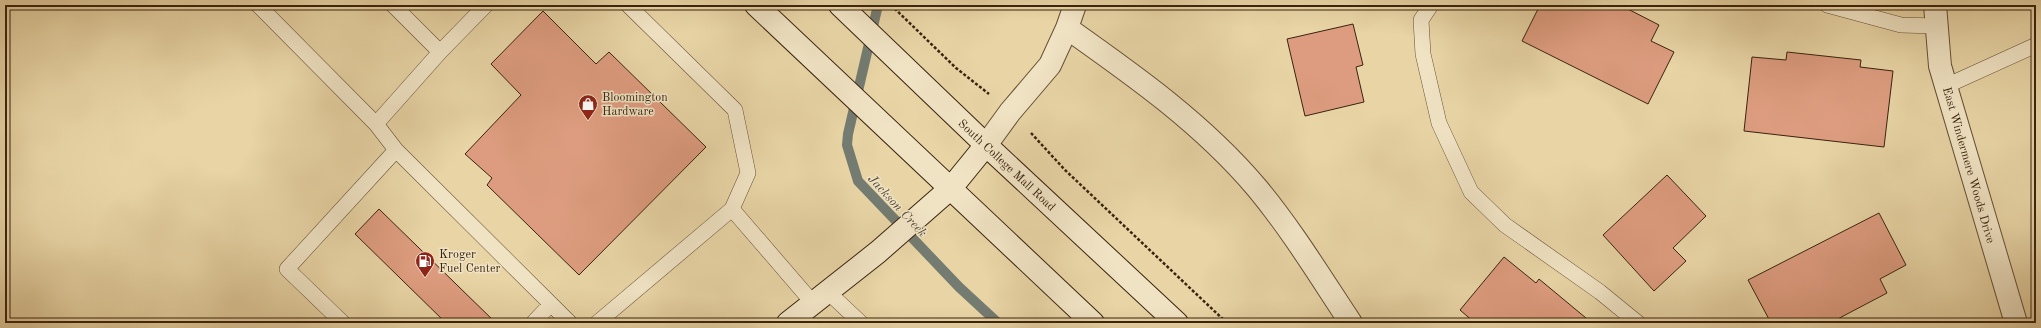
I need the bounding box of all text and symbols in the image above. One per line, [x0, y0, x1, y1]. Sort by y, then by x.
street label: East Windermere Woods Drive [1940, 86, 1996, 245]
place label: Bloomington Hardware [602, 92, 668, 118]
shop icon: Bloomington Hardware [577, 93, 599, 121]
street label: South College Mall Road [955, 118, 1057, 214]
water label: Jackson Creek [865, 172, 929, 240]
place label: Kroger Fuel Center [439, 249, 500, 275]
fuel station icon: Kroger Fuel Center [414, 250, 436, 278]

